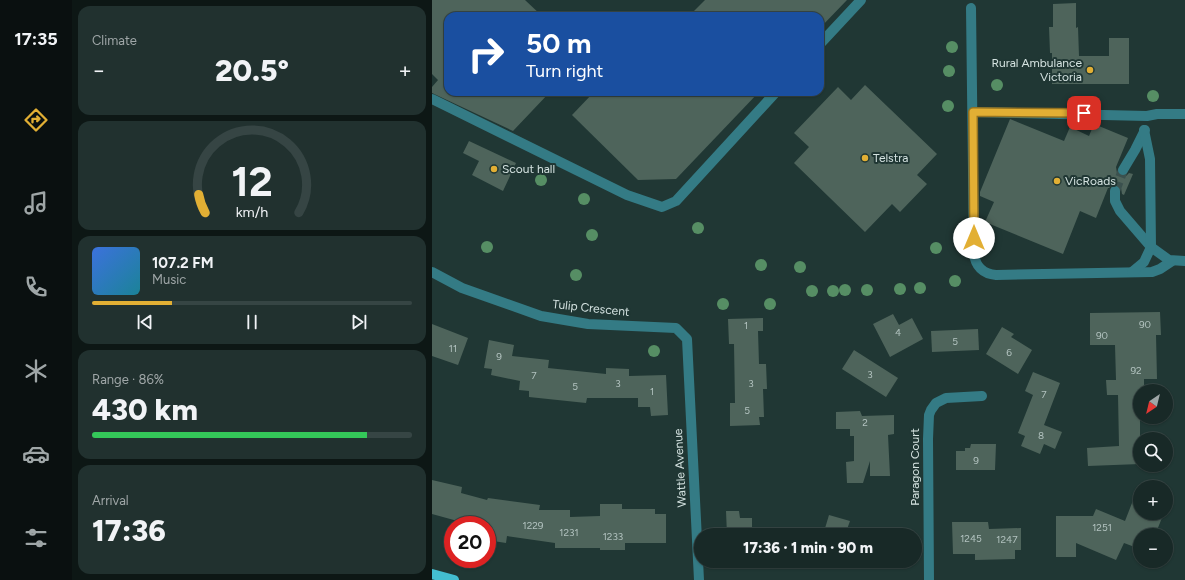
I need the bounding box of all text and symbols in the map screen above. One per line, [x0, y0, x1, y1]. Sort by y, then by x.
text: 50 m [526, 26, 592, 60]
text: 17:35 [14, 28, 58, 50]
icon: right [460, 28, 512, 80]
text: Climate [92, 33, 137, 48]
text: 20.5° [215, 52, 289, 89]
place label: Rural Ambulance Victoria [991, 56, 1082, 84]
text: − [92, 57, 106, 84]
text: + [398, 57, 412, 84]
text: Turn right [526, 60, 603, 82]
marker: Rural Ambulance Victoria [1085, 65, 1095, 75]
pin [1067, 96, 1101, 130]
icon: arrive [1073, 102, 1095, 124]
icon: directions [22, 106, 50, 134]
place label: Telstra [873, 151, 908, 165]
marker: Telstra [860, 153, 870, 163]
text: 12 [231, 156, 273, 206]
place label: Scout hall [502, 162, 555, 176]
marker: Scout hall [489, 164, 499, 174]
place label: VicRoads [1065, 174, 1116, 188]
marker: VicRoads [1052, 176, 1062, 186]
icon: music [22, 189, 50, 217]
text: km/h [236, 203, 268, 221]
position arrow [953, 217, 995, 259]
text: 107.2 FM [152, 254, 214, 272]
text: Music [152, 272, 186, 287]
icon: phone [22, 273, 50, 301]
street label: Tulip Crescent [552, 297, 631, 319]
icon: previous [134, 311, 156, 333]
icon: pause [241, 311, 263, 333]
icon: next [348, 311, 370, 333]
house number: 90 [1139, 318, 1151, 331]
house number: 1 [744, 319, 748, 332]
house number: 4 [895, 326, 901, 339]
house number: 90 [1096, 329, 1108, 342]
house number: 5 [952, 335, 958, 348]
house number: 11 [449, 342, 457, 355]
house number: 6 [1006, 346, 1012, 359]
house number: 9 [496, 350, 502, 363]
icon: climate [22, 357, 50, 385]
house number: 92 [1130, 364, 1142, 377]
house number: 3 [867, 368, 873, 381]
house number: 7 [531, 369, 537, 382]
text: Range · 86% [92, 372, 164, 387]
house number: 3 [615, 377, 621, 390]
house number: 3 [748, 377, 754, 390]
house number: 5 [572, 380, 578, 393]
north arrow [1133, 384, 1173, 424]
map controls [1133, 384, 1173, 568]
house number: 1 [650, 385, 654, 398]
house number: 7 [1041, 388, 1047, 401]
text: 430 km [92, 391, 198, 428]
house number: 5 [744, 404, 750, 417]
house number: 2 [862, 416, 868, 429]
street label: Wattle Avenue [671, 428, 689, 508]
street label: Paragon Court [908, 428, 922, 506]
house number: 8 [1038, 429, 1044, 442]
button: search [1133, 432, 1173, 472]
icon: car [22, 440, 50, 468]
house number: 9 [973, 454, 979, 467]
button: + [1133, 480, 1173, 520]
text: Arrival [92, 493, 129, 508]
text: 17:36 [92, 512, 166, 549]
speed limit sign: 20 [444, 516, 496, 568]
house number: 1229 [523, 519, 544, 532]
house number: 1251 [1092, 521, 1112, 534]
icon: filters [22, 524, 50, 552]
house number: 1231 [559, 526, 579, 539]
button: − [1133, 528, 1173, 568]
house number: 1233 [603, 530, 623, 543]
house number: 1245 [960, 532, 982, 545]
house number: 1247 [996, 533, 1018, 546]
text: 17:36 · 1 min · 90 m [743, 539, 873, 557]

